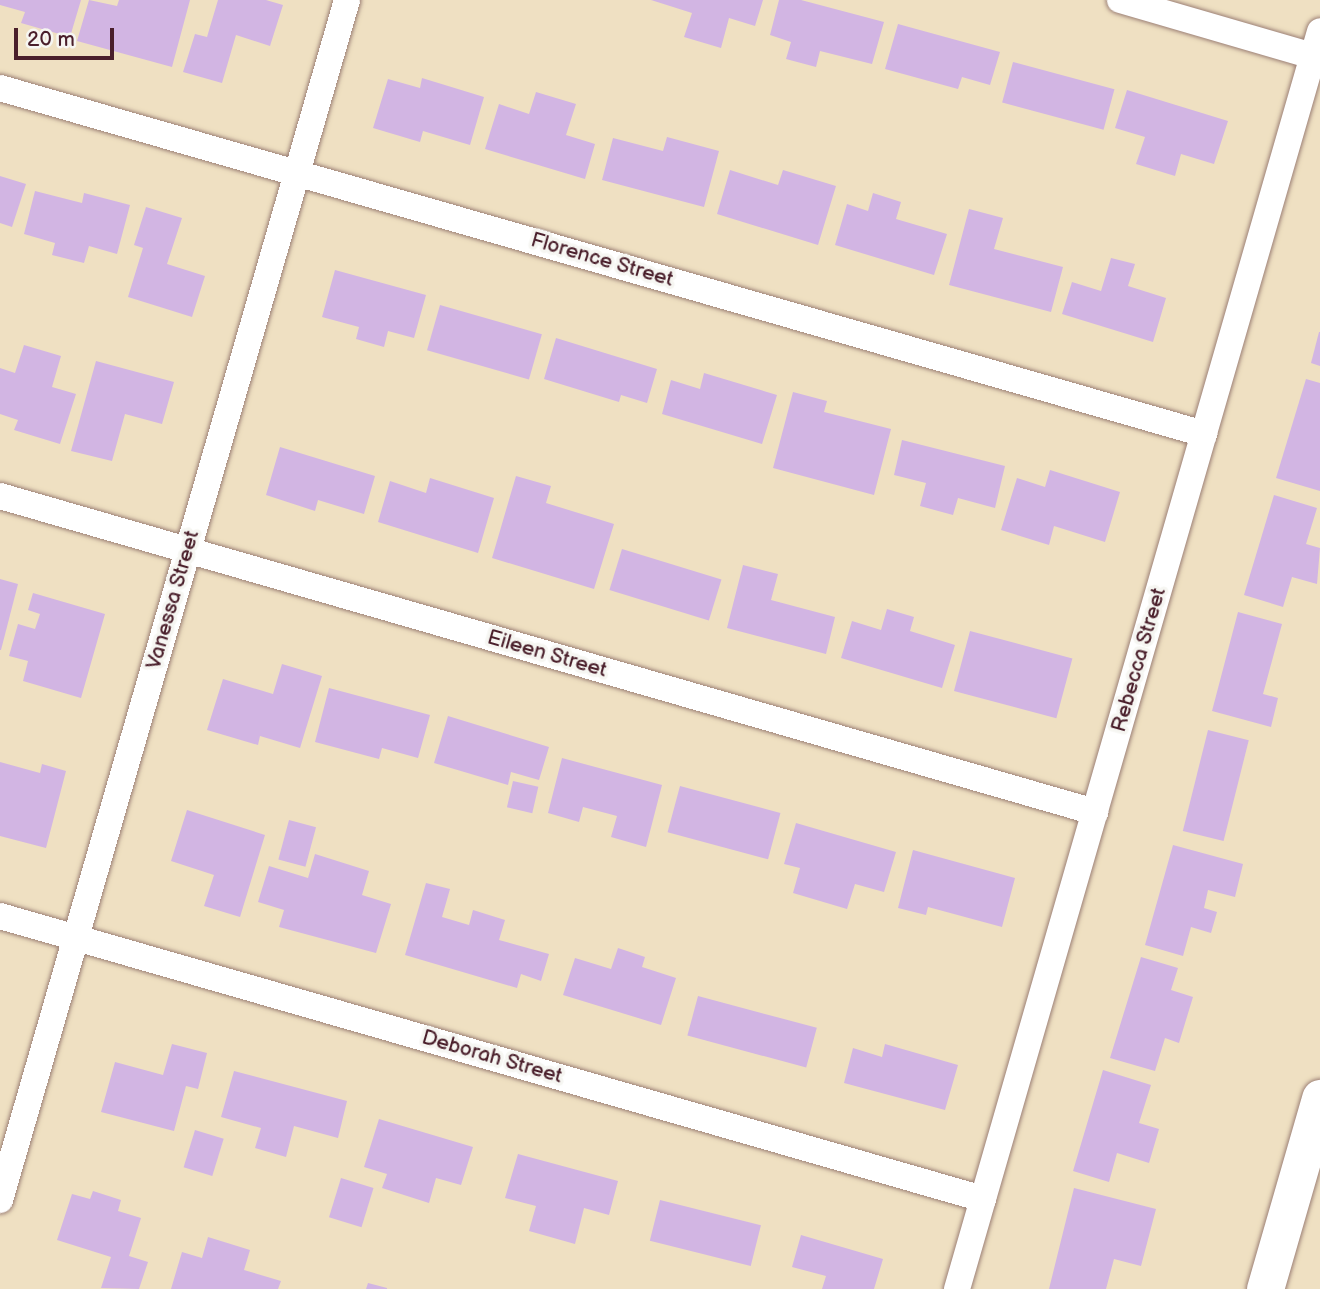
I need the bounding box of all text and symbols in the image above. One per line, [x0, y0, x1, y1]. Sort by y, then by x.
scale bar [18, 14, 117, 58]
text: 20 m [27, 27, 75, 52]
street label: Florence Street [528, 228, 676, 292]
street label: Vanessa Street [141, 528, 205, 672]
street label: Rebecca Street [1106, 585, 1172, 735]
street label: Eileen Street [484, 625, 610, 683]
street label: Deborah Street [419, 1025, 565, 1089]

